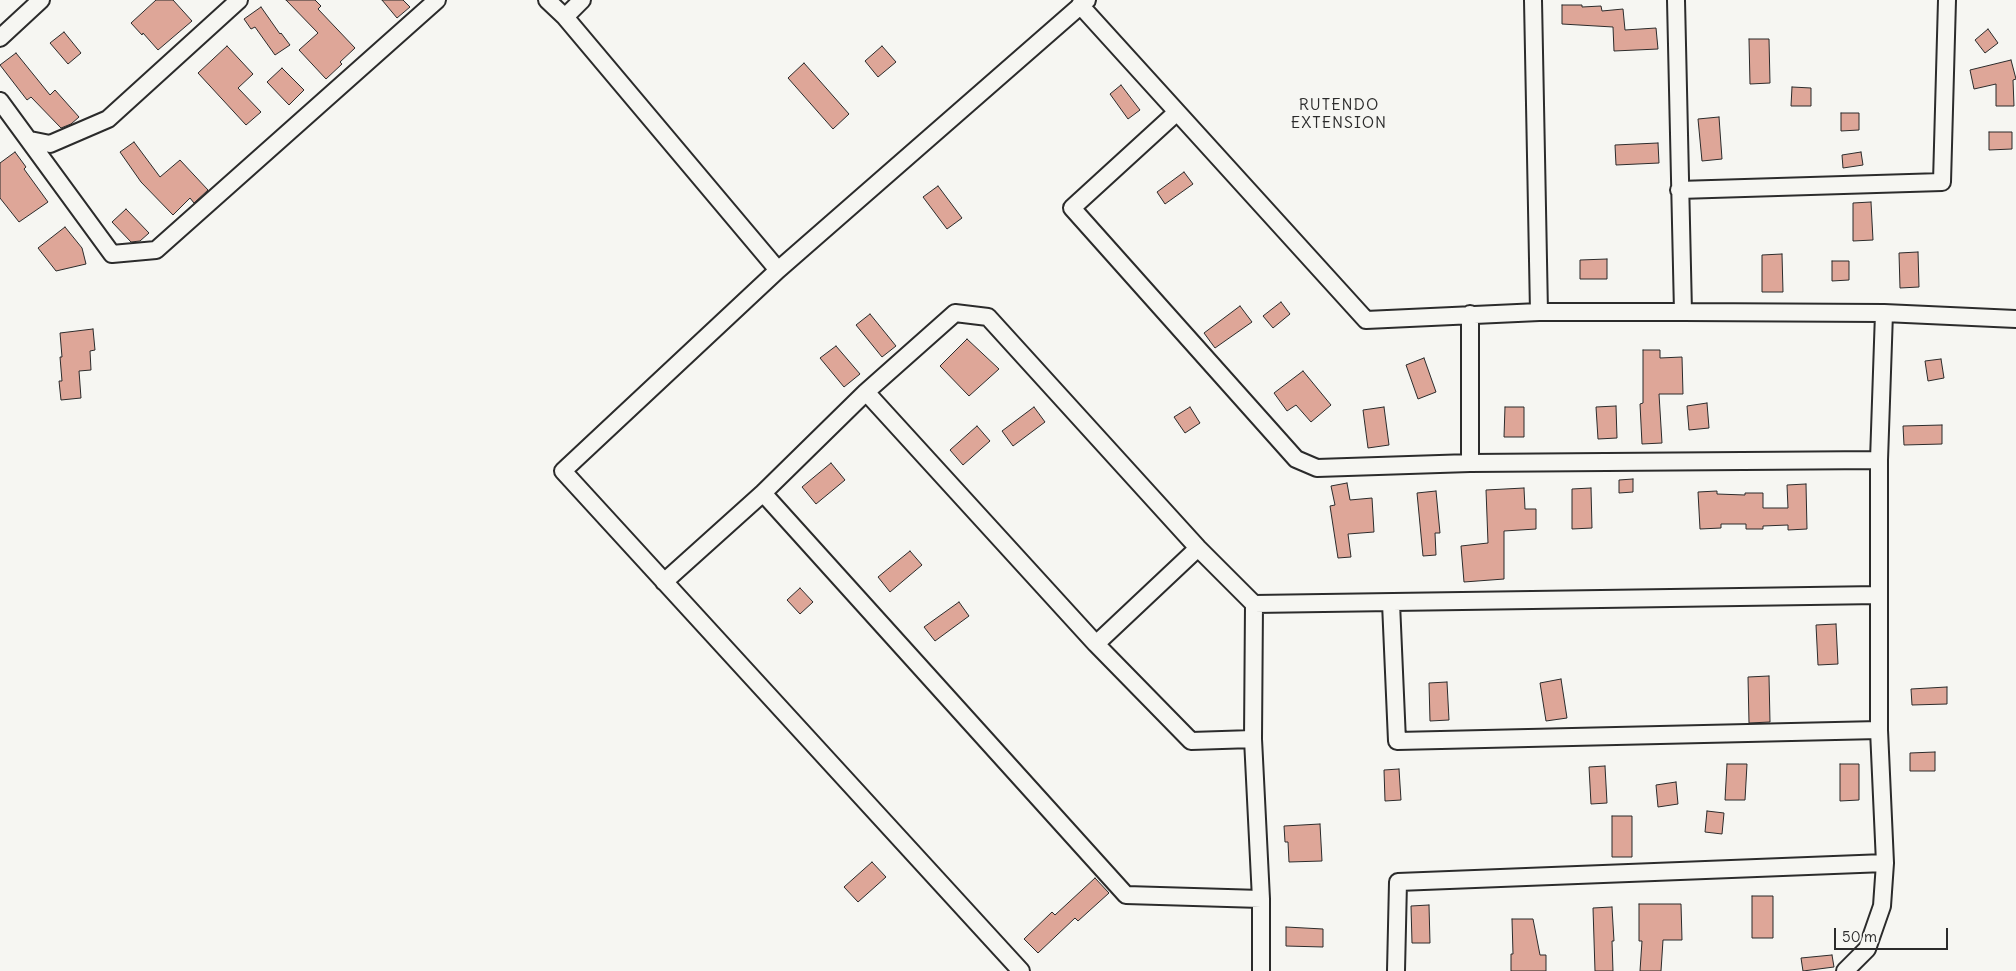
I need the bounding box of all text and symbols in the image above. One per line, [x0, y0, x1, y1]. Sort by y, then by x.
district label: RUTENDO EXTENSION [1290, 95, 1388, 133]
scale bar [1836, 918, 1950, 950]
text: 50 m [1842, 927, 1877, 946]

